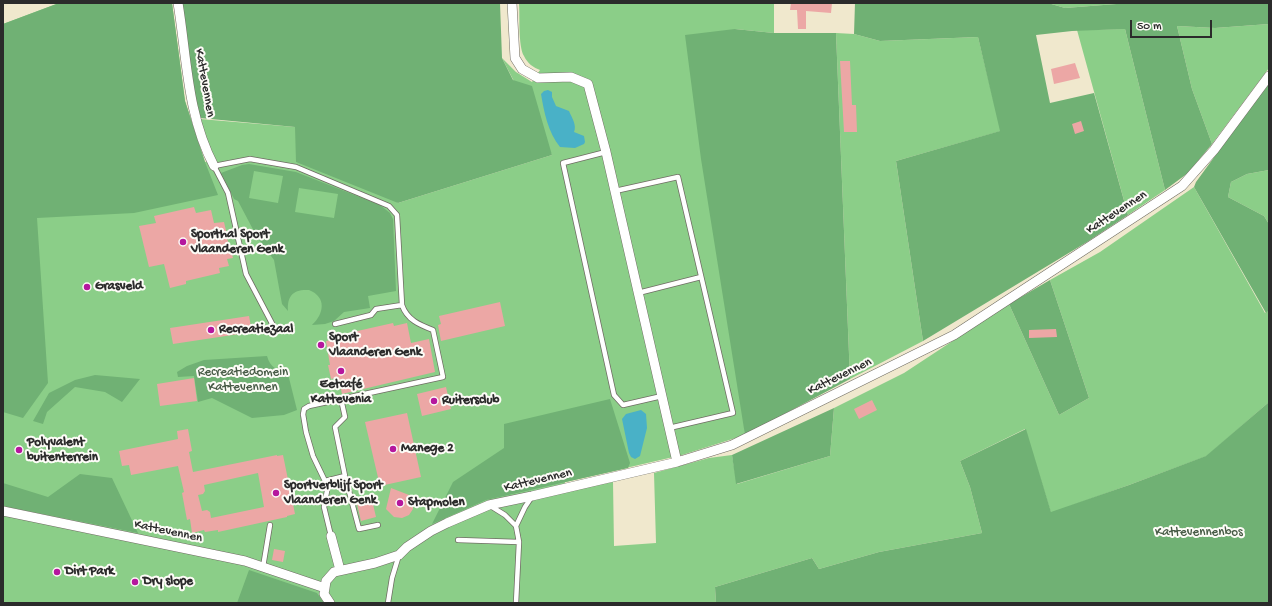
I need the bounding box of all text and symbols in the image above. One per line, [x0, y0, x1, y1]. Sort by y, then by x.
scale bar [1132, 12, 1214, 38]
text: 50 m [1137, 20, 1162, 34]
street label: Kattevennen [190, 47, 218, 119]
street label: Kattevennen [1084, 188, 1150, 238]
place label: Sporthal Sport Vlaanderen Genk [191, 227, 283, 258]
marker: Sporthal Sport Vlaanderen Genk [178, 237, 188, 247]
place label: Grasveld [95, 279, 143, 295]
marker: Grasveld [82, 282, 92, 292]
place label: Recreatiezaal [219, 322, 293, 338]
marker: Recreatiezaal [206, 325, 216, 335]
place label: Sport Vlaanderen Genk [329, 330, 421, 361]
marker: Sport Vlaanderen Genk [316, 340, 326, 350]
street label: Kattevennen [805, 355, 875, 399]
park label: Recreatiedomein Kattevennen [198, 365, 288, 396]
marker: Eetcafé Kattevenia [336, 366, 346, 376]
place label: Eetcafé Kattevenia [311, 377, 371, 408]
place label: Ruitersclub [442, 393, 499, 409]
marker: Ruitersclub [429, 396, 439, 406]
place label: Polyvalent buitenterrein [27, 435, 98, 466]
place label: Manege 2 [401, 441, 454, 457]
marker: Manege 2 [388, 444, 398, 454]
marker: Polyvalent buitenterrein [14, 445, 24, 455]
street label: Kattevennen [502, 466, 574, 496]
place label: Sportverblijf Sport Vlaanderen Genk [284, 478, 383, 509]
marker: Sportverblijf Sport Vlaanderen Genk [271, 488, 281, 498]
place label: Stapmolen [408, 495, 465, 511]
marker: Stapmolen [395, 498, 405, 508]
street label: Kattevennen [132, 517, 204, 547]
park label: Kattevennenbos [1155, 525, 1243, 541]
place label: Dirt Park [65, 564, 114, 580]
marker: Dirt Park [52, 567, 62, 577]
place label: Dry slope [143, 574, 193, 590]
marker: Dry slope [130, 577, 140, 587]

